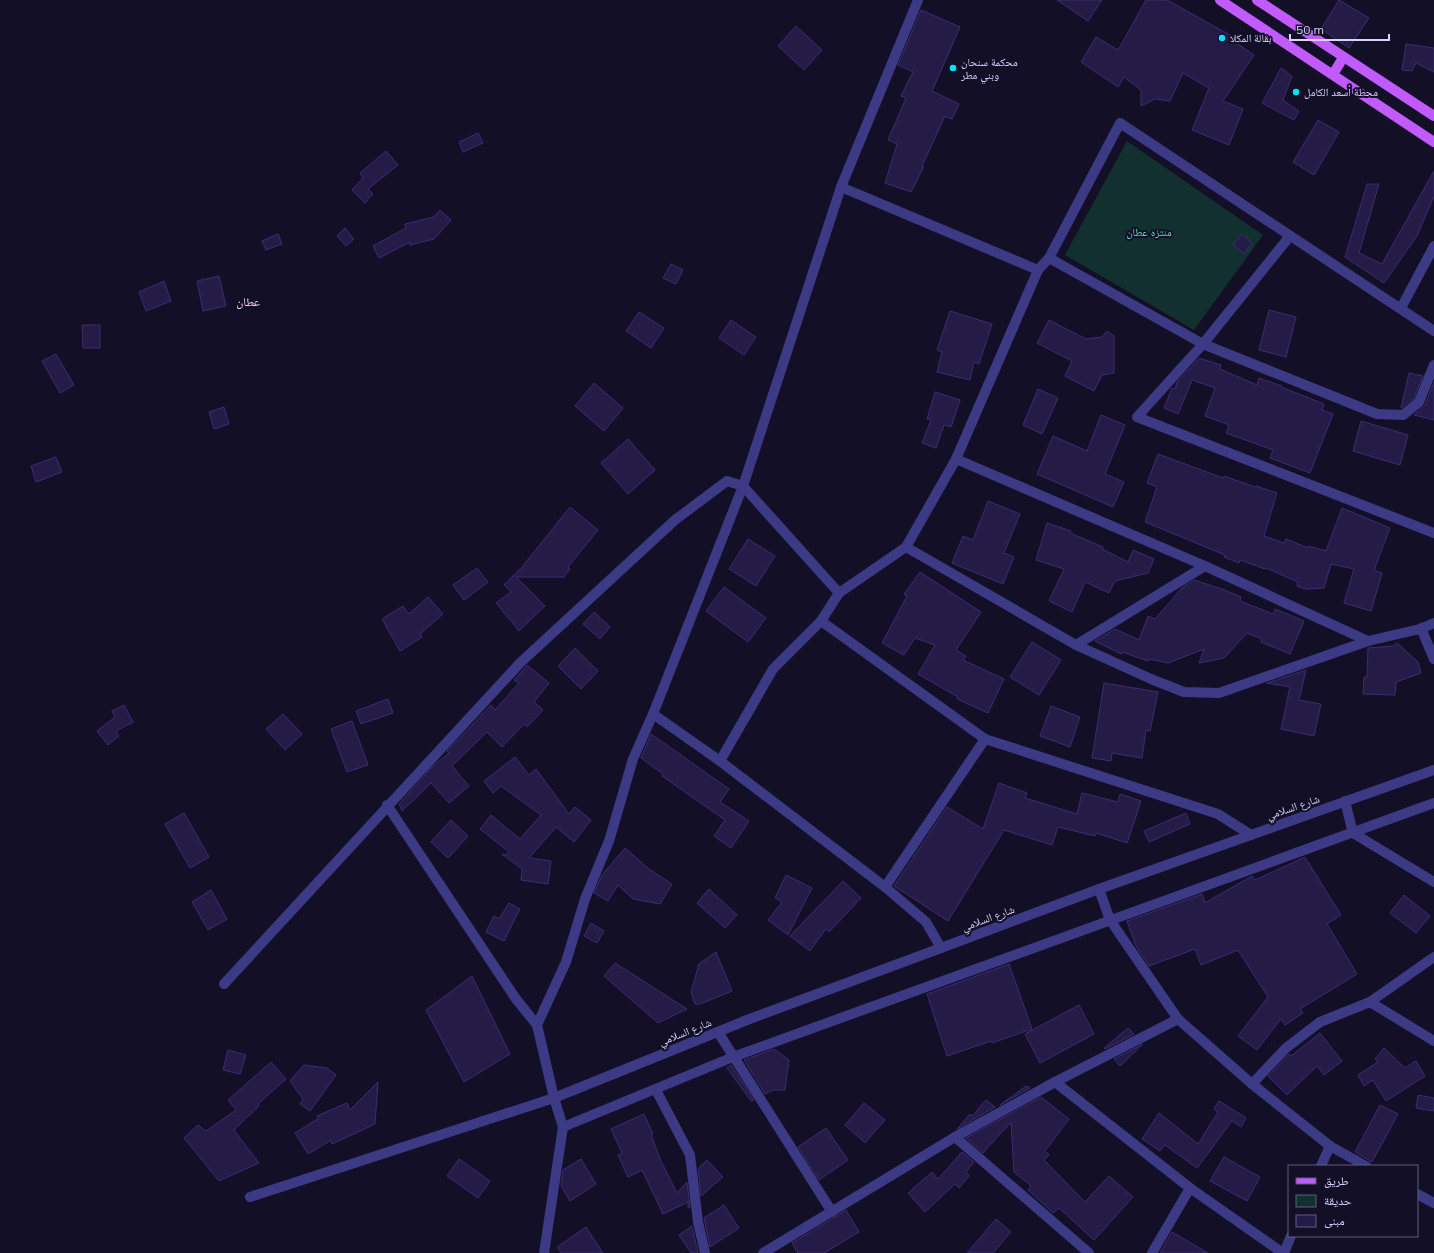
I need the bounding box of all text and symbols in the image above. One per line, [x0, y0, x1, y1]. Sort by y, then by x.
scale bar [1290, 16, 1389, 42]
text: 50 m [1296, 22, 1324, 37]
place label: بقالة المكلا [1230, 31, 1272, 45]
marker: بقالة المكلا [1217, 33, 1227, 43]
place label: محكمة سنحان وبني مطر [960, 55, 1018, 84]
marker: محكمة سنحان وبني مطر [948, 63, 958, 73]
place label: محطة أسعد الكامل [1304, 85, 1378, 99]
marker: محطة أسعد الكامل [1291, 87, 1301, 97]
park label: منتزه عطان [1126, 225, 1172, 239]
district label: عطان [236, 294, 260, 309]
street label: شارع السلامي [1265, 791, 1322, 824]
street label: شارع السلامي [960, 902, 1017, 936]
street label: شارع السلامي [657, 1015, 714, 1051]
legend [1288, 1165, 1418, 1237]
text: طريق [1324, 1173, 1349, 1188]
text: حديقة [1324, 1193, 1352, 1208]
text: مبنى [1324, 1213, 1345, 1228]

